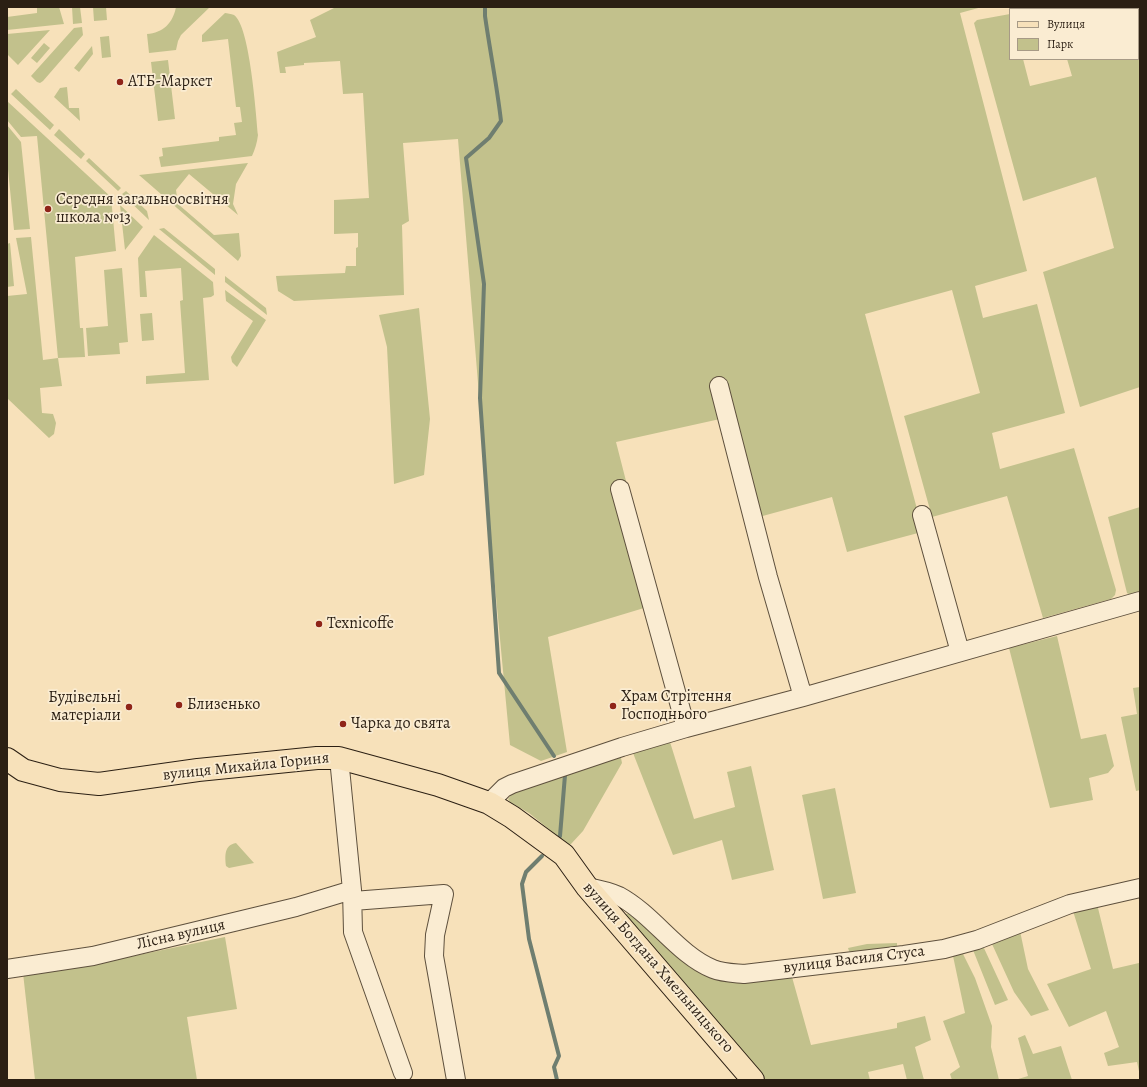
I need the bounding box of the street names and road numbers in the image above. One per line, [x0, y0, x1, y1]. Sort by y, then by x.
street label: вулиця Михайла Гориня [162, 749, 330, 785]
street label: вулиця Богдана Хмельницького [579, 879, 737, 1057]
street label: Лісна вулиця [135, 915, 227, 955]
street label: вулиця Василя Стуса [782, 942, 926, 978]

